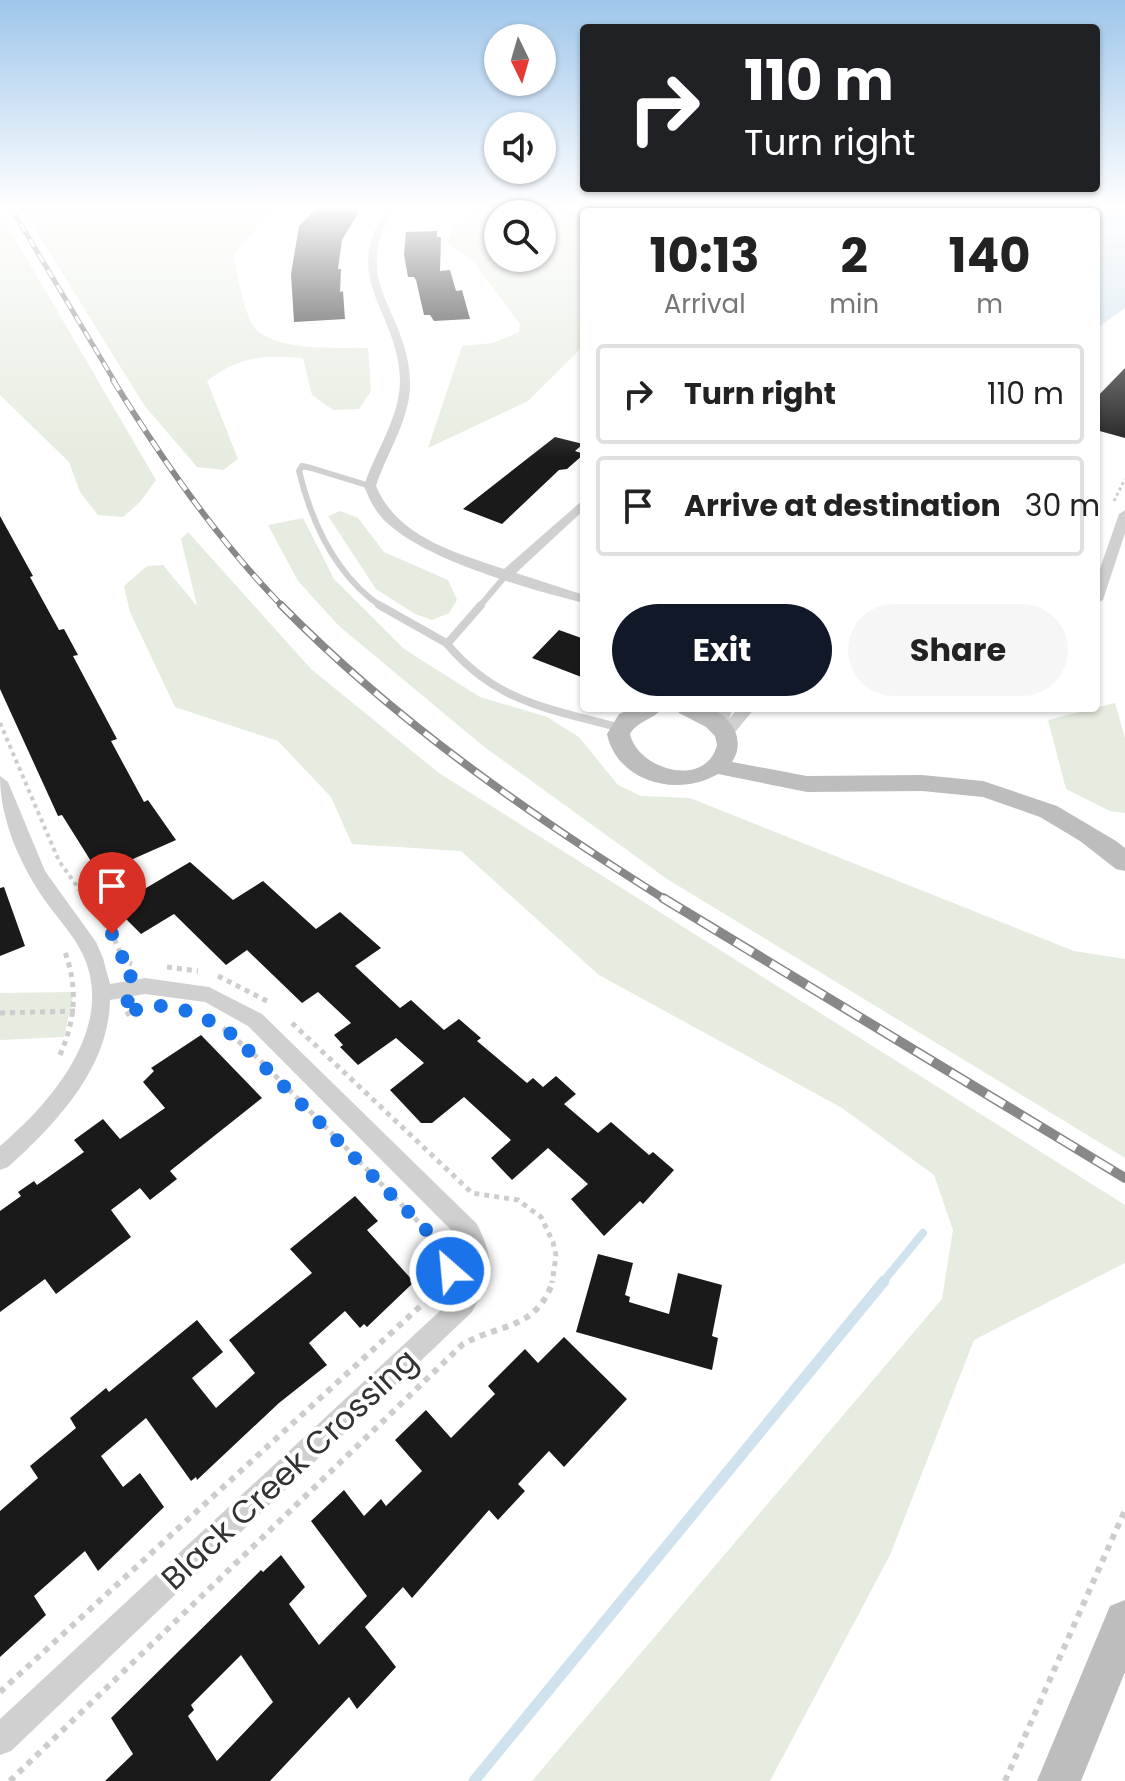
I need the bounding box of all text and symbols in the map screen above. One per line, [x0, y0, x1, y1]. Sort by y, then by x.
north arrow [484, 24, 556, 96]
map controls [484, 24, 556, 272]
text: 110 m [744, 41, 894, 120]
icon: right [612, 56, 716, 160]
button: sound [484, 112, 556, 184]
text: Turn right [744, 117, 915, 168]
button: search [484, 200, 556, 272]
text: 10:13 [650, 222, 760, 289]
text: 2 [840, 222, 868, 289]
text: 140 [949, 222, 1030, 289]
text: Arrival [664, 286, 746, 322]
text: min [829, 286, 879, 322]
text: m [976, 286, 1003, 322]
icon: right [616, 372, 660, 416]
text: Turn right [684, 372, 836, 415]
text: 110 m [987, 372, 1064, 415]
icon: arrive [616, 484, 660, 528]
text: Arrive at destination [684, 484, 1001, 527]
text: 30 m [1025, 484, 1100, 527]
button: Exit [612, 604, 832, 696]
button: Share [848, 604, 1068, 696]
pin [78, 852, 146, 934]
icon: arrive [90, 864, 134, 908]
position arrow [408, 1229, 492, 1313]
street label: Black Creek Crossing [151, 1338, 427, 1600]

